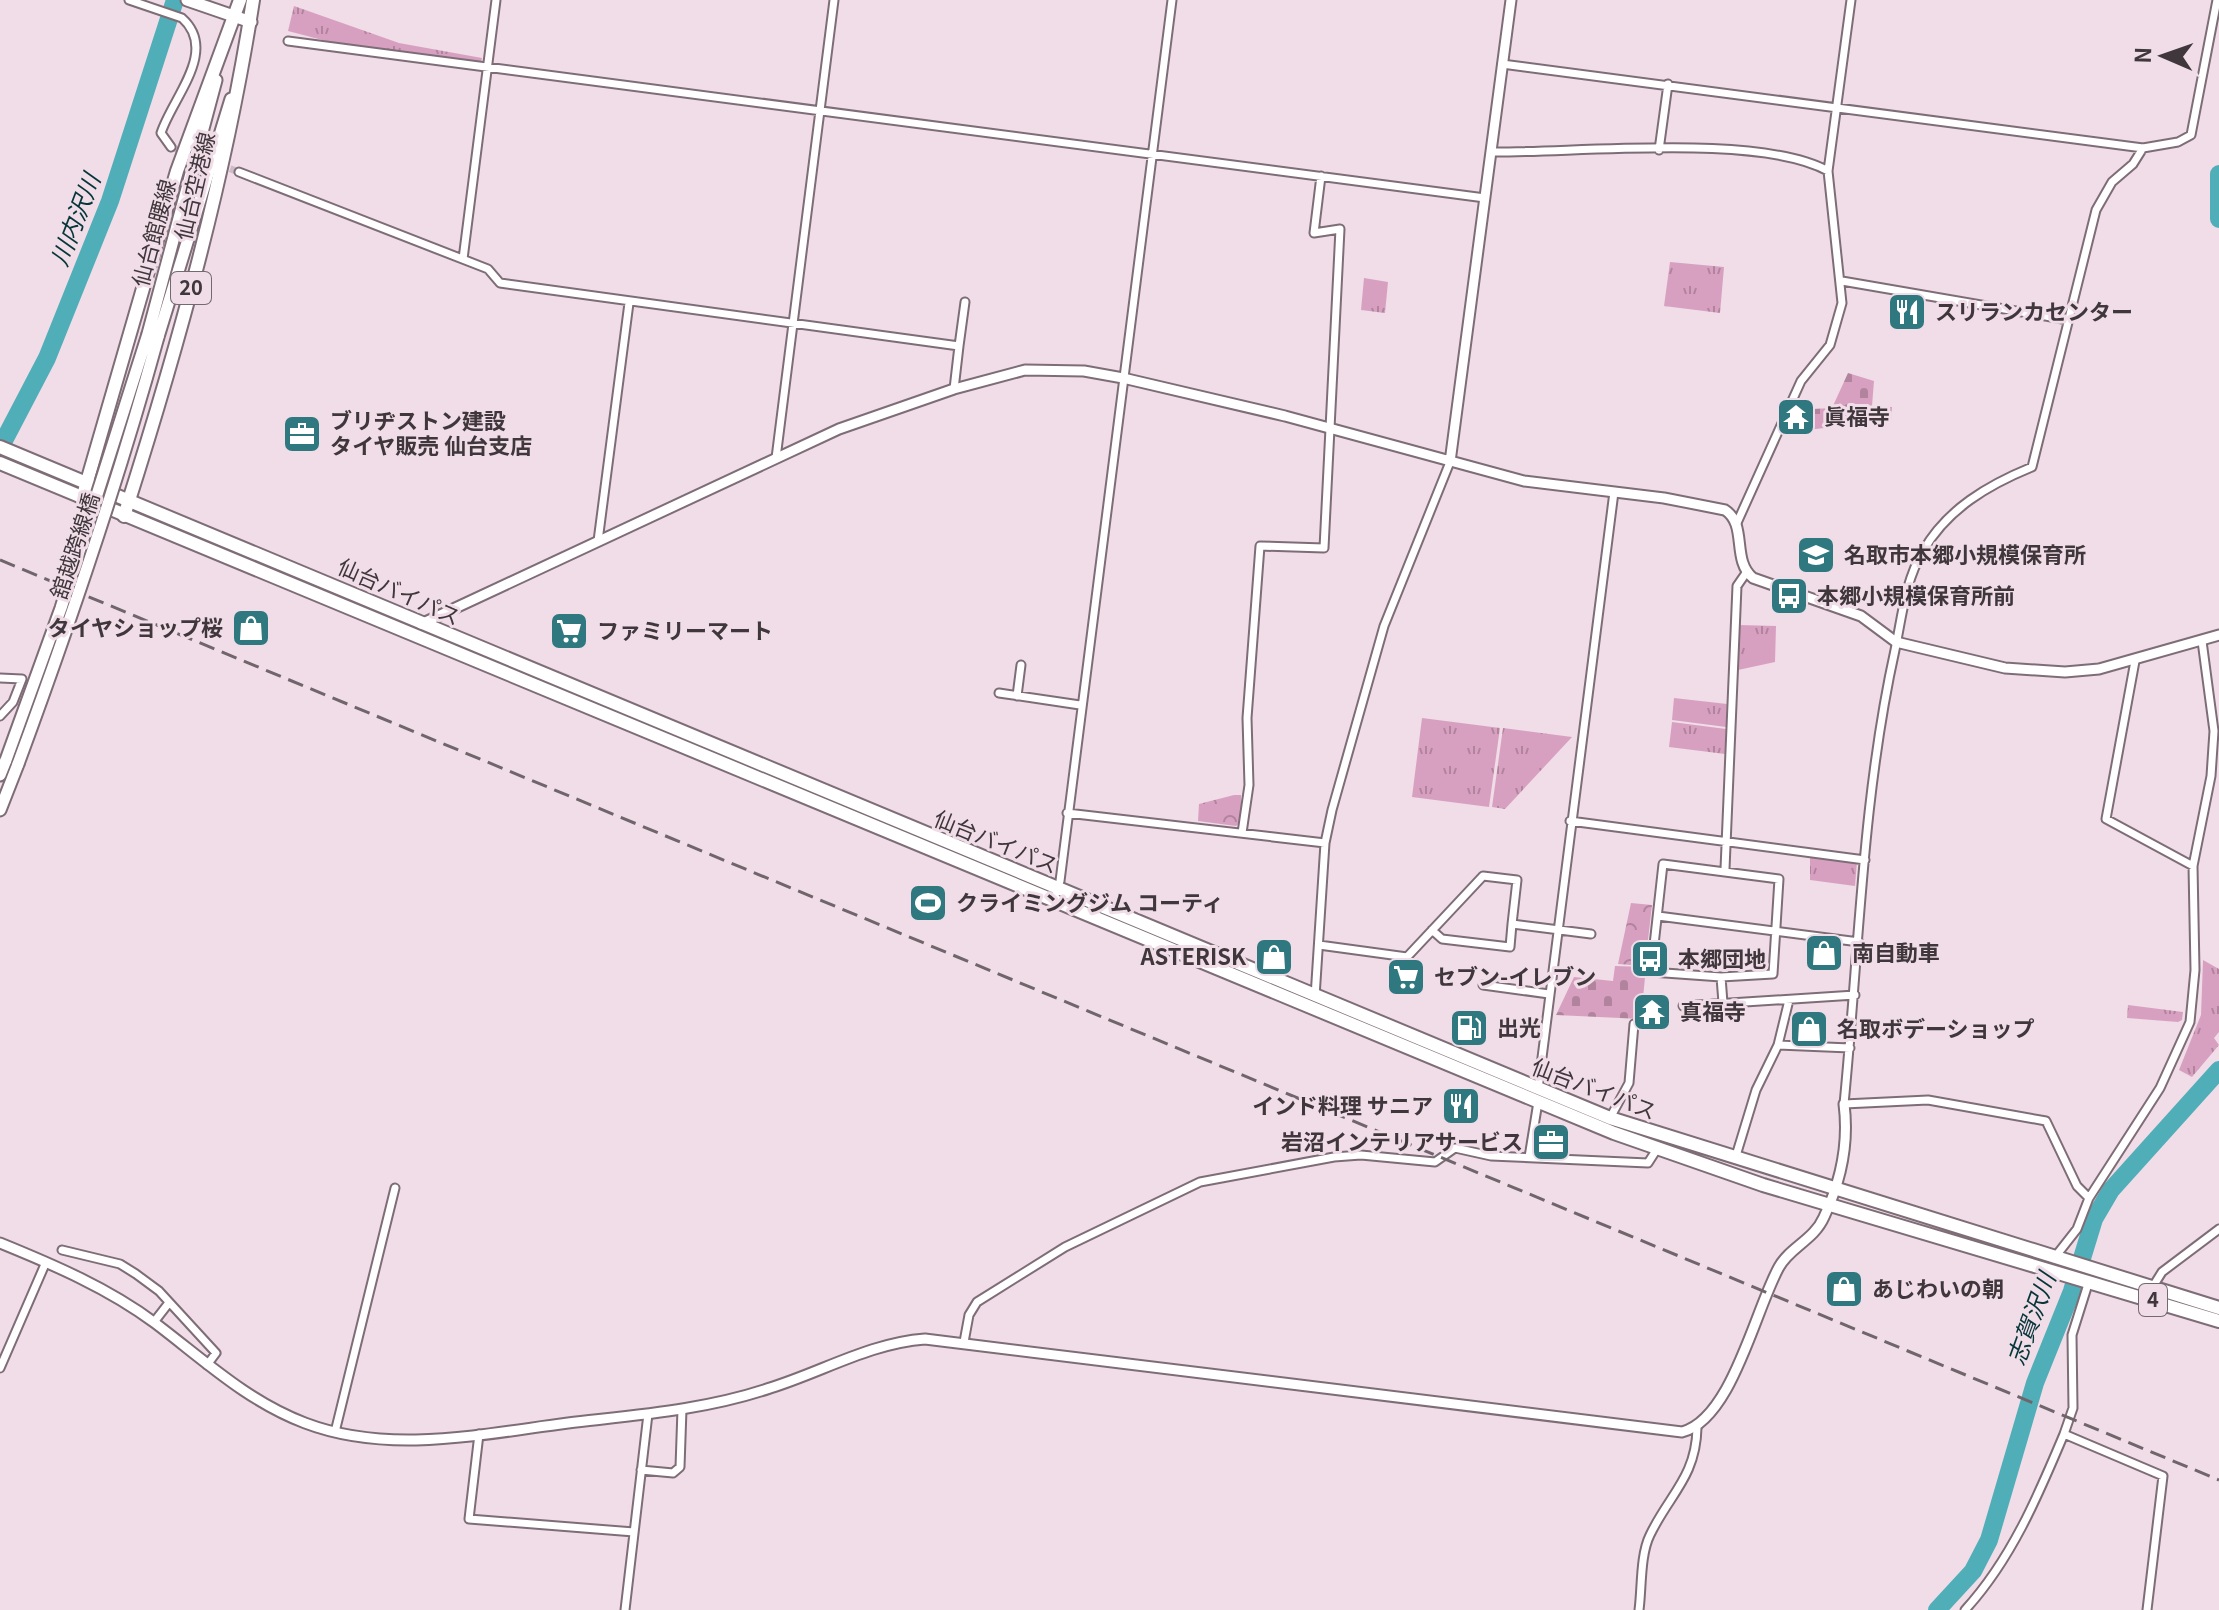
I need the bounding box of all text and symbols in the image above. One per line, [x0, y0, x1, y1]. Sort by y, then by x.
north arrow [2123, 16, 2203, 96]
text: N [2125, 46, 2157, 64]
street label: 仙台空港線 [165, 128, 221, 243]
water label: 川内沢川 [40, 165, 108, 270]
street label: 仙台館腰線 [122, 175, 182, 290]
road number: 20 [171, 272, 211, 304]
restaurant icon: スリランカセンター [1886, 291, 1928, 333]
place label: スリランカセンター [1935, 294, 2133, 326]
temple icon: 眞福寺 [1775, 396, 1817, 438]
place label: 眞福寺 [1824, 399, 1890, 431]
place label: ブリヂストン建設 タイヤ販売 仙台支店 [330, 403, 532, 460]
office icon: ブリヂストン建設 タイヤ販売 仙台支店 [281, 413, 323, 455]
street label: 舘越跨線橋 [41, 488, 105, 603]
school or university icon: 名取市本郷小規模保育所 [1795, 534, 1837, 576]
place label: 名取市本郷小規模保育所 [1844, 537, 2086, 569]
street label: 仙台バイパス [333, 549, 466, 632]
bus stop icon: 本郷小規模保育所前 [1768, 575, 1810, 617]
place label: 本郷小規模保育所前 [1817, 578, 2015, 610]
shop icon: タイヤショップ桜 [230, 607, 272, 649]
place label: タイヤショップ桜 [48, 610, 223, 642]
supermarket icon: ファミリーマート [548, 610, 590, 652]
place label: ファミリーマート [597, 613, 773, 645]
street label: 仙台バイパス [930, 801, 1064, 880]
sports icon: クライミングジム コーティ [907, 882, 949, 924]
place label: クライミングジム コーティ [956, 885, 1224, 917]
shop icon: 南自動車 [1803, 932, 1845, 974]
place label: 南自動車 [1852, 935, 1940, 967]
shop icon: ASTERISK [1253, 936, 1295, 978]
bus stop icon: 本郷団地 [1629, 938, 1671, 980]
place label: ASTERISK [1139, 939, 1247, 971]
place label: 本郷団地 [1678, 941, 1766, 973]
supermarket icon: セブン-イレブン [1385, 956, 1427, 998]
place label: セブン-イレブン [1434, 959, 1596, 991]
temple icon: 真福寺 [1631, 991, 1673, 1033]
place label: 真福寺 [1680, 994, 1746, 1026]
fuel station icon: 出光 [1448, 1007, 1490, 1049]
shop icon: 名取ボデーショップ [1788, 1008, 1830, 1050]
place label: 出光 [1497, 1010, 1541, 1042]
place label: 名取ボデーショップ [1837, 1011, 2035, 1043]
street label: 仙台バイパス [1528, 1049, 1662, 1126]
restaurant icon: インド料理 サニア [1440, 1085, 1482, 1127]
place label: インド料理 サニア [1252, 1088, 1433, 1120]
office icon: 岩沼インテリアサービス [1530, 1121, 1572, 1163]
place label: 岩沼インテリアサービス [1281, 1124, 1523, 1156]
water label: 志賀沢川 [1997, 1264, 2064, 1369]
shop icon: あじわいの朝 [1823, 1268, 1865, 1310]
place label: あじわいの朝 [1872, 1271, 2004, 1303]
road number: 4 [2139, 1284, 2167, 1316]

